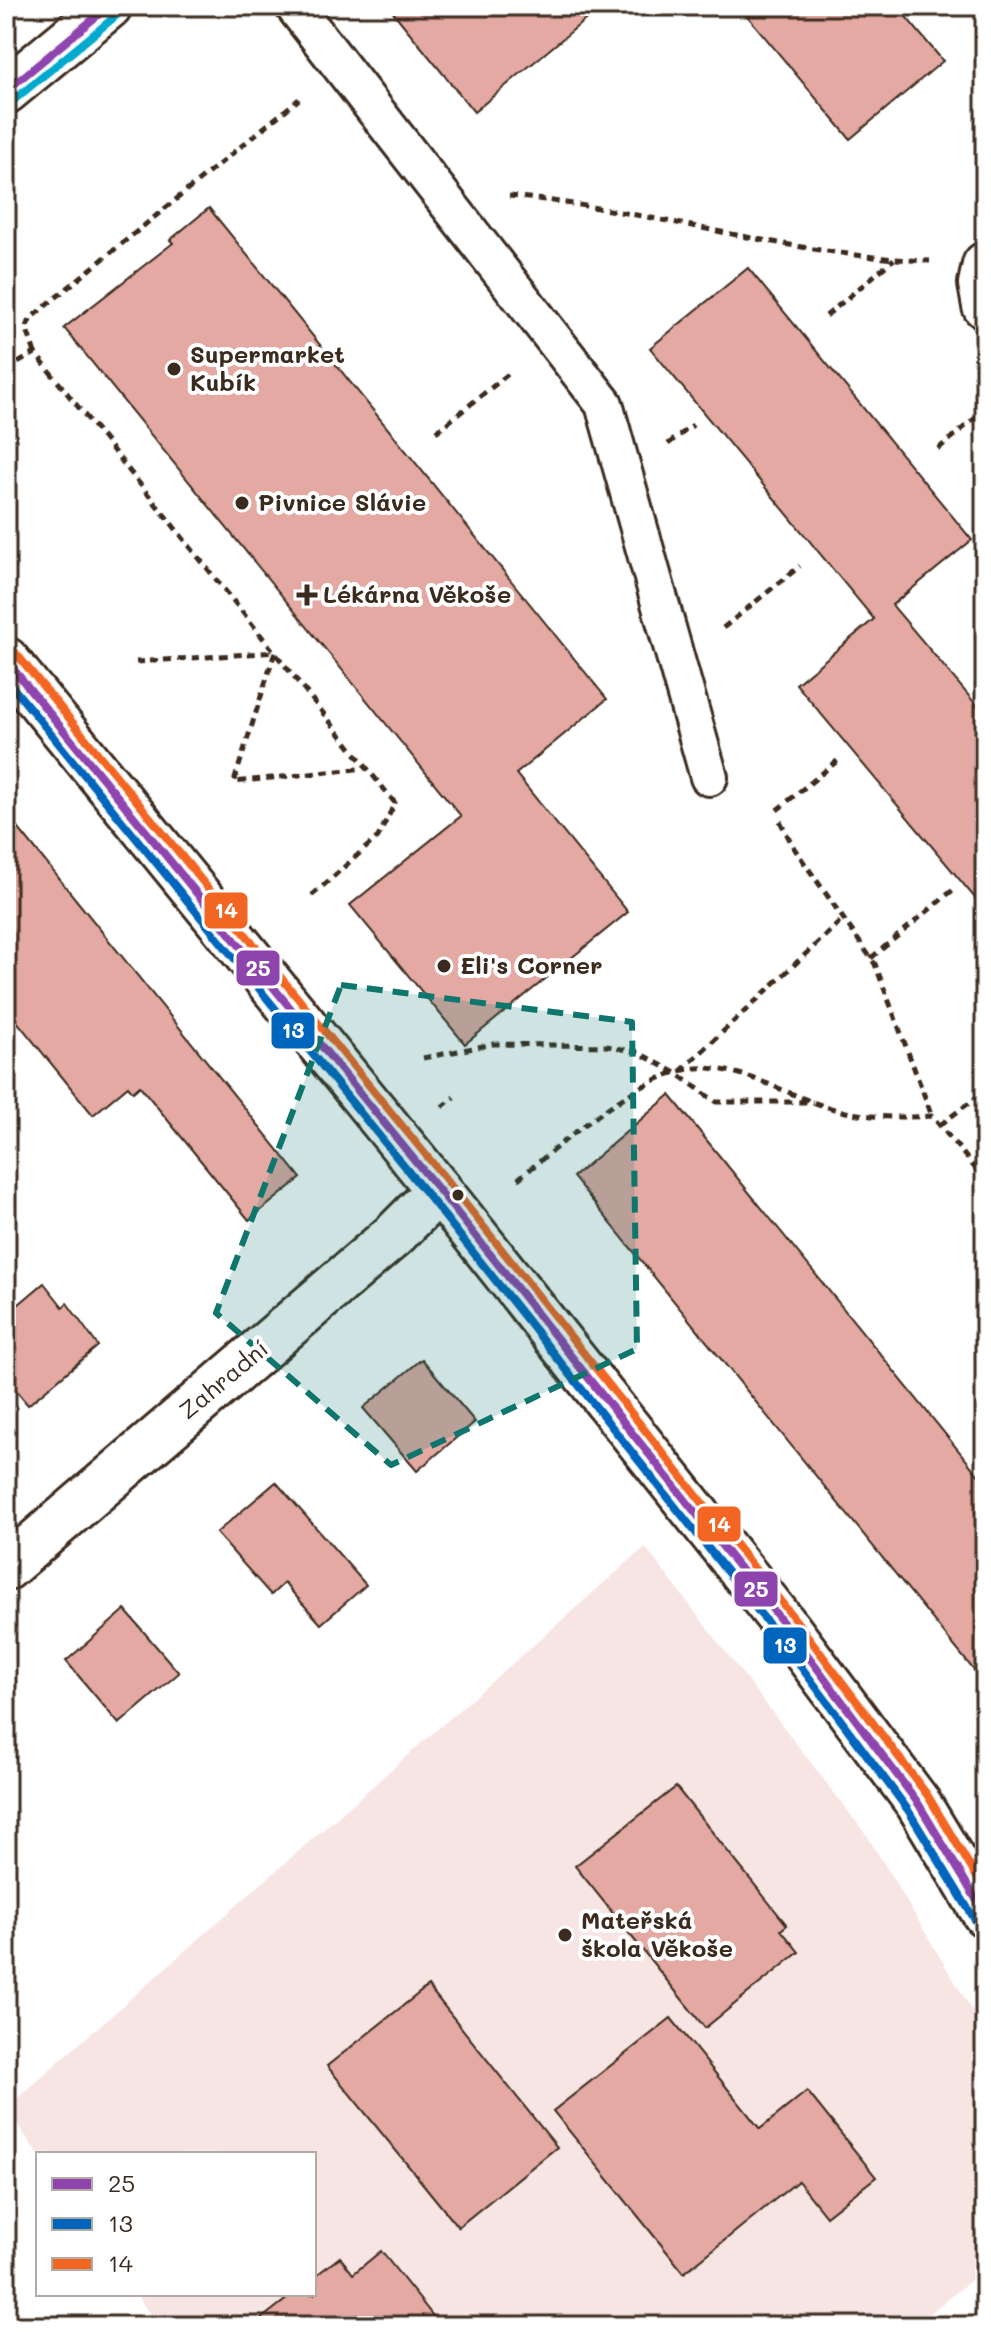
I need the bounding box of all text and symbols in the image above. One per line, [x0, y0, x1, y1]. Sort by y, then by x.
place label: Supermarket Kubík [190, 338, 345, 397]
marker: Supermarket Kubík [165, 360, 183, 378]
place label: Pivnice Slávie [258, 486, 426, 517]
marker: Pivnice Slávie [233, 494, 251, 512]
place label: Lékárna Věkoše [323, 578, 511, 609]
marker: Lékárna Věkoše [298, 586, 316, 604]
line badge: 14 [203, 891, 249, 930]
text: 14 [214, 895, 238, 924]
line badge: 25 [235, 949, 281, 987]
place label: Eli's Corner [460, 949, 603, 980]
text: 25 [245, 953, 271, 982]
marker: Eli's Corner [435, 957, 453, 975]
line badge: 13 [270, 1011, 316, 1050]
text: 13 [282, 1015, 304, 1044]
unlabelled marker [450, 1187, 466, 1203]
street label: Zahradní [172, 1332, 274, 1425]
line badge: 14 [696, 1505, 742, 1543]
text: 14 [707, 1509, 731, 1538]
line badge: 25 [733, 1570, 779, 1608]
text: 25 [743, 1574, 769, 1603]
line badge: 13 [762, 1626, 808, 1665]
text: 13 [774, 1630, 796, 1659]
place label: Mateřská škola Věkoše [581, 1904, 733, 1963]
marker: Mateřská škola Věkoše [556, 1926, 574, 1944]
legend [36, 2152, 316, 2296]
text: 25 [108, 2167, 135, 2198]
text: 13 [108, 2207, 133, 2238]
text: 14 [108, 2247, 133, 2278]

